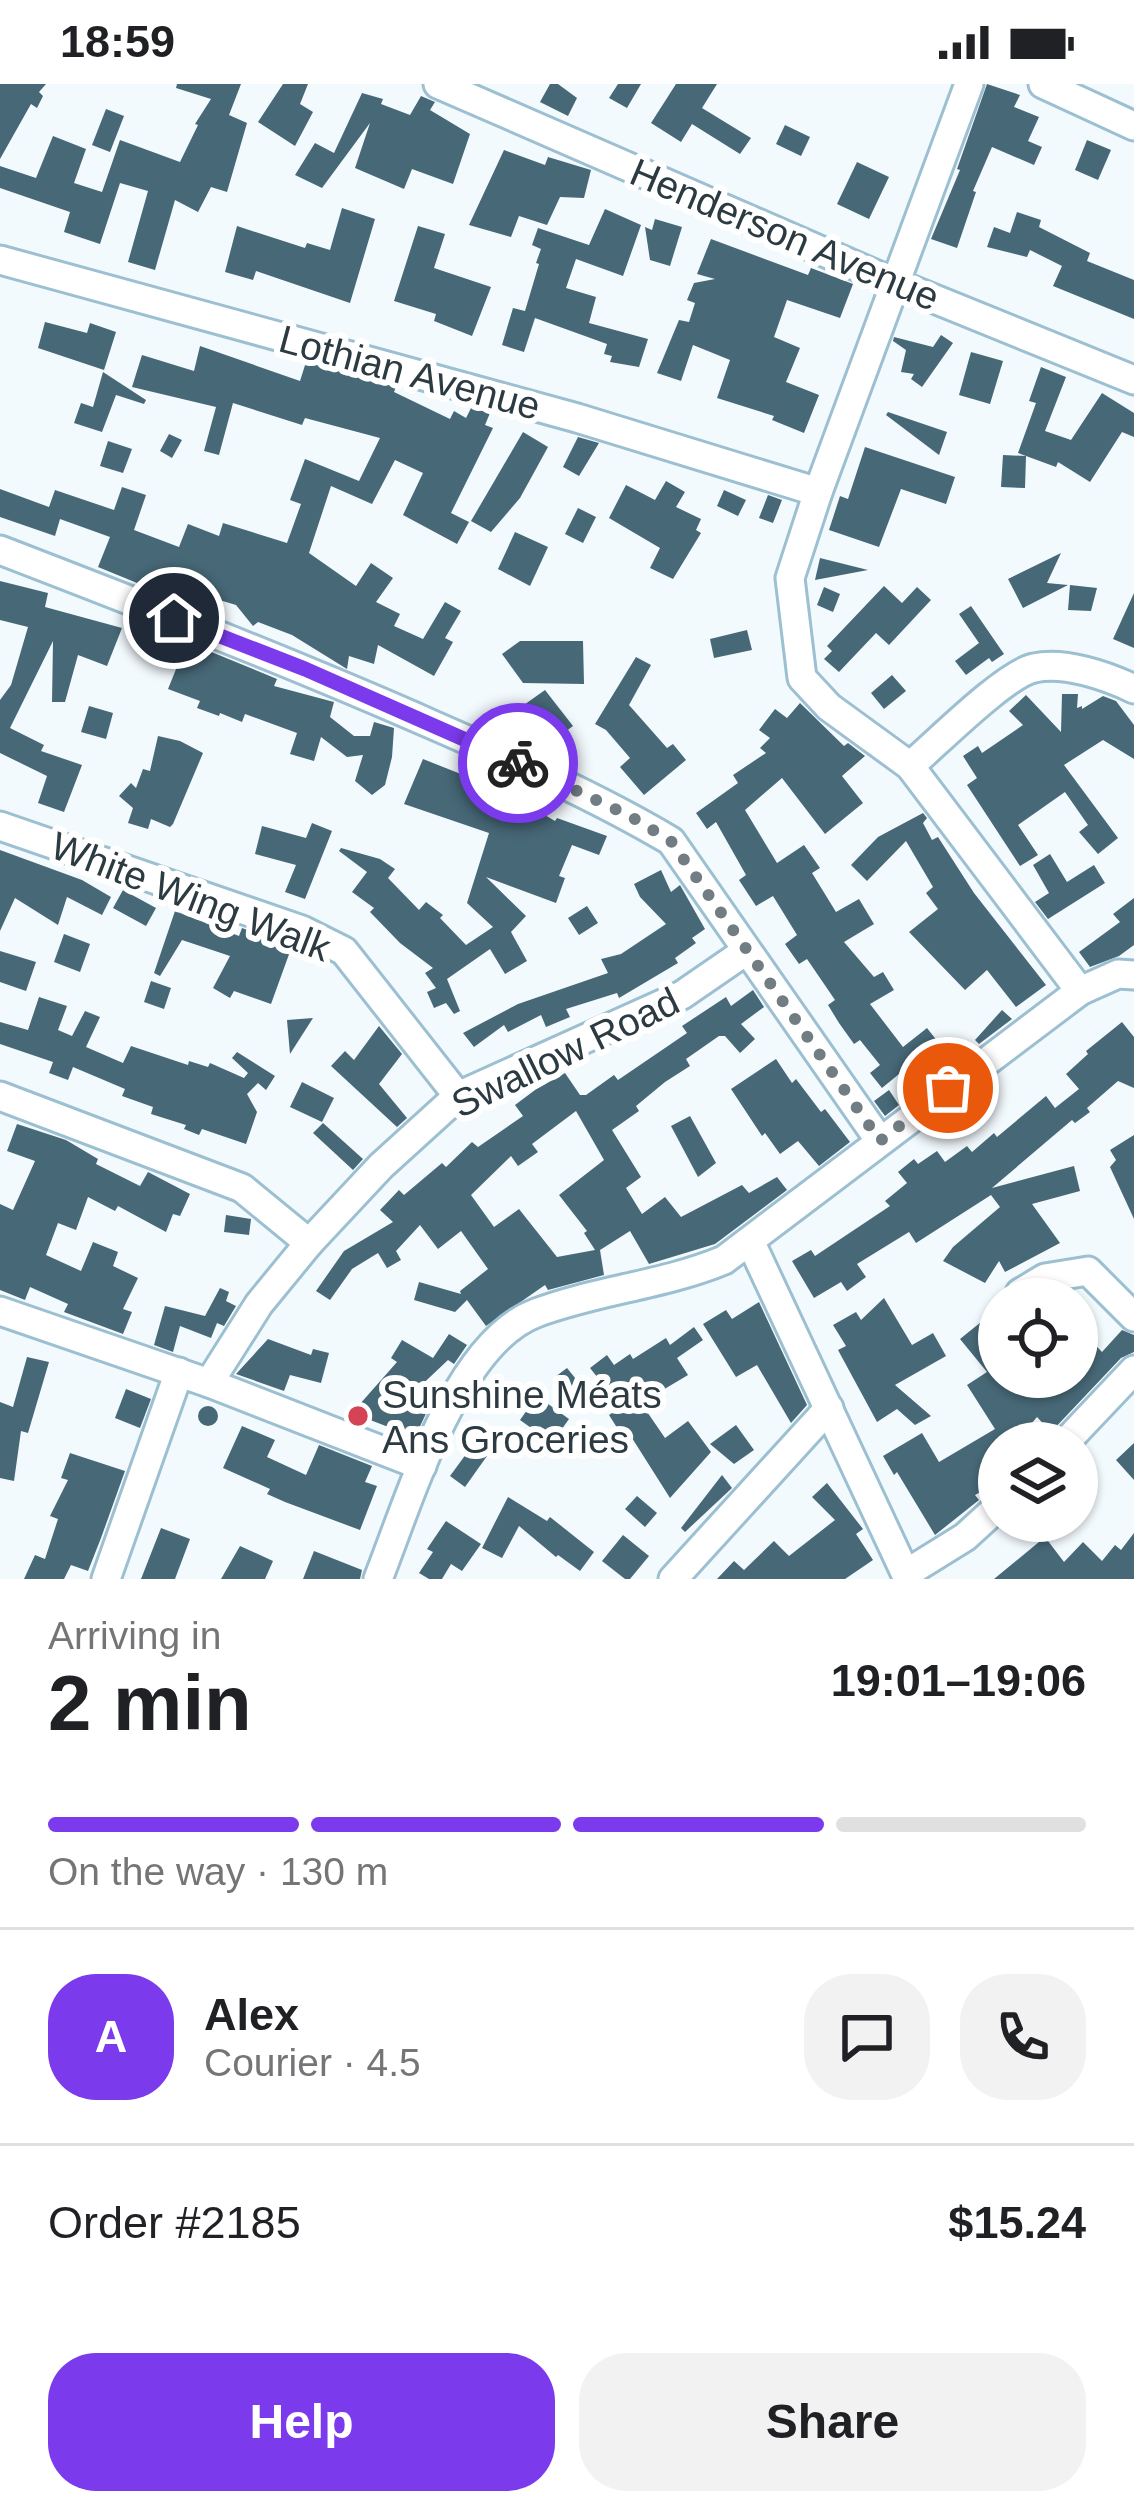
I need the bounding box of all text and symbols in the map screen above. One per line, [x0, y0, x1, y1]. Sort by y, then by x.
text: 18:59 [60, 16, 175, 67]
street label: Henderson Avenue [624, 150, 946, 319]
street label: Lothian Avenue [275, 317, 545, 428]
pin [123, 567, 225, 669]
icon: home [141, 585, 207, 651]
courier [458, 703, 578, 823]
icon: bike [485, 730, 551, 796]
street label: White Wing Walk [45, 823, 337, 970]
street label: Swallow Road [445, 979, 686, 1126]
pin [897, 1037, 999, 1139]
icon: bag [915, 1055, 981, 1121]
map controls [978, 1278, 1098, 1542]
button: locate [978, 1278, 1098, 1398]
place label: Sunshine Méats Ans Groceries [382, 1373, 662, 1461]
marker: Sunshine Méats Ans Groceries [345, 1403, 371, 1429]
button: layers [978, 1422, 1098, 1542]
text: Arriving in [48, 1614, 221, 1657]
text: 19:01–19:06 [831, 1655, 1086, 1706]
text: 2 min [48, 1659, 252, 1747]
text: On the way · 130 m [48, 1850, 388, 1893]
button: chat [804, 1974, 930, 2100]
button: phone [960, 1974, 1086, 2100]
text: Alex [204, 1989, 299, 2040]
text: A [95, 2011, 127, 2062]
text: Courier · 4.5 [204, 2041, 421, 2084]
text: Order #2185 [48, 2197, 301, 2248]
text: $15.24 [948, 2197, 1086, 2248]
button: Help [48, 2353, 555, 2491]
button: Share [579, 2353, 1086, 2491]

